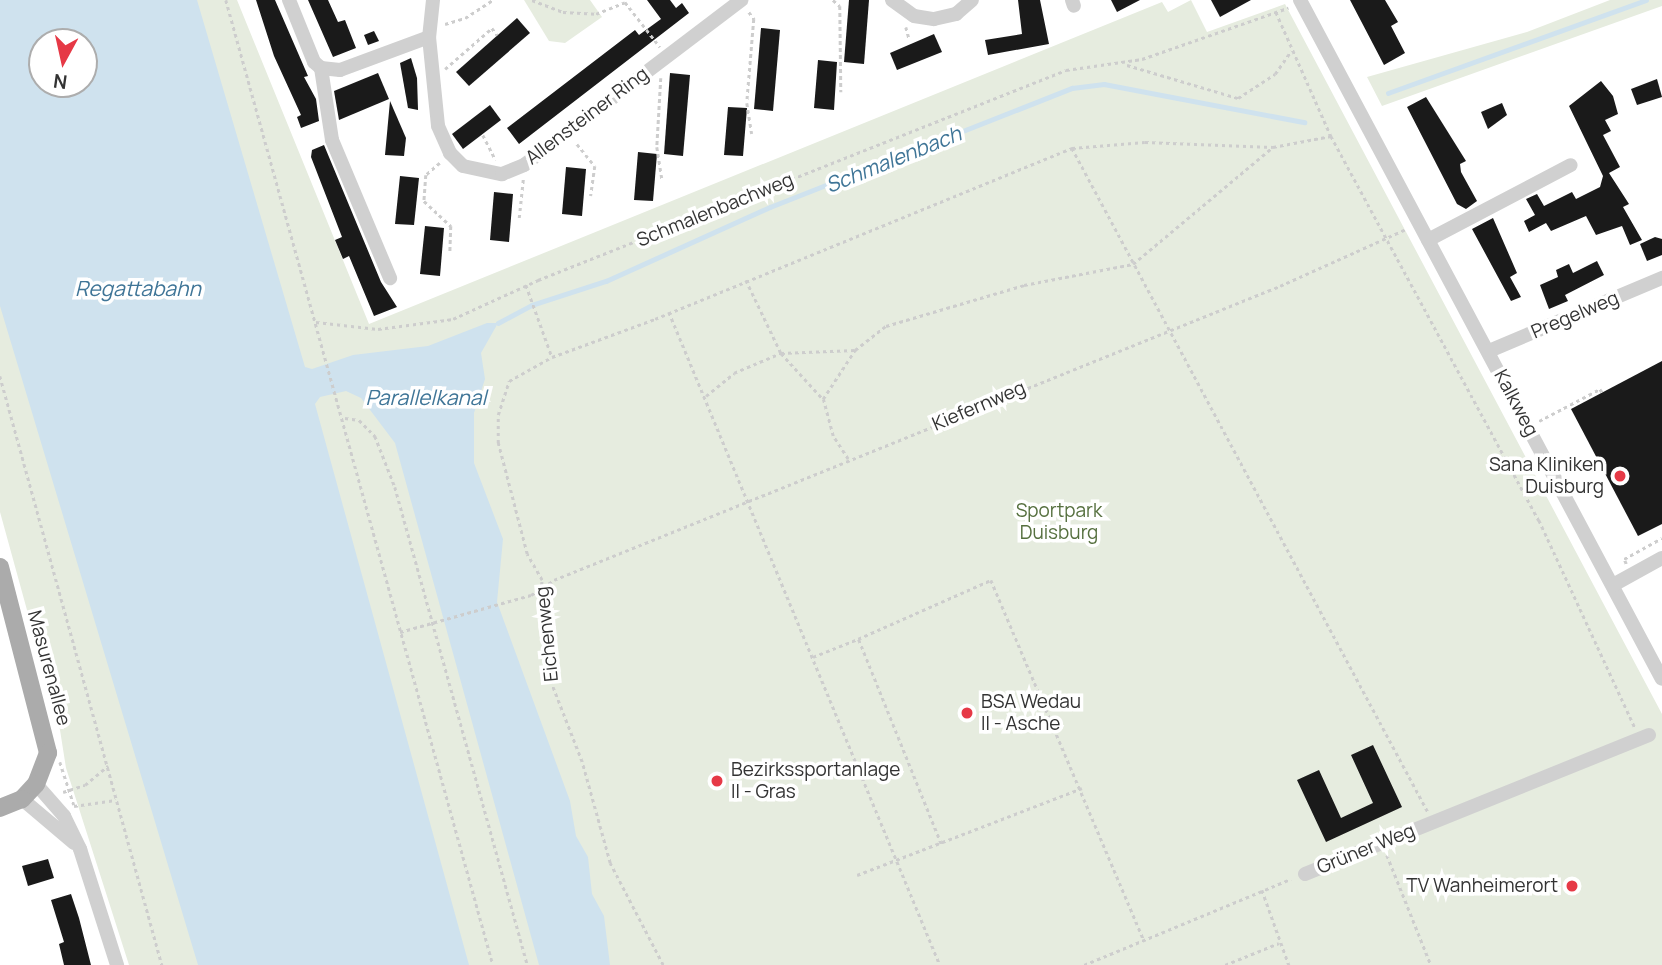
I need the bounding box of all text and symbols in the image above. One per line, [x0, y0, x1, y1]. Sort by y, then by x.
north arrow [28, 28, 98, 98]
street label: Allensteiner Ring [521, 62, 653, 170]
text: N [52, 68, 69, 96]
water label: Schmalenbach [821, 120, 965, 198]
street label: Schmalenbachweg [633, 168, 797, 252]
water label: Regattabahn [75, 275, 201, 301]
street label: Pregelweg [1528, 286, 1622, 344]
street label: Kalkweg [1489, 366, 1543, 440]
street label: Kiefernweg [929, 376, 1029, 436]
water label: Parallelkanal [366, 384, 486, 410]
place label: Sana Kliniken Duisburg [1489, 454, 1604, 498]
marker: Sana Kliniken Duisburg [1610, 466, 1630, 486]
park label: Sportpark Duisburg [1016, 500, 1102, 544]
street label: Eichenweg [531, 585, 563, 683]
street label: Masurenallee [23, 608, 75, 728]
place label: BSA Wedau II - Asche [981, 691, 1081, 735]
marker: BSA Wedau II - Asche [959, 705, 975, 721]
place label: Bezirkssportanlage II - Gras [731, 759, 900, 803]
marker: Bezirkssportanlage II - Gras [709, 773, 725, 789]
street label: Grüner Weg [1314, 819, 1418, 879]
place label: TV Wanheimerort [1406, 875, 1558, 897]
marker: TV Wanheimerort [1564, 878, 1580, 894]

